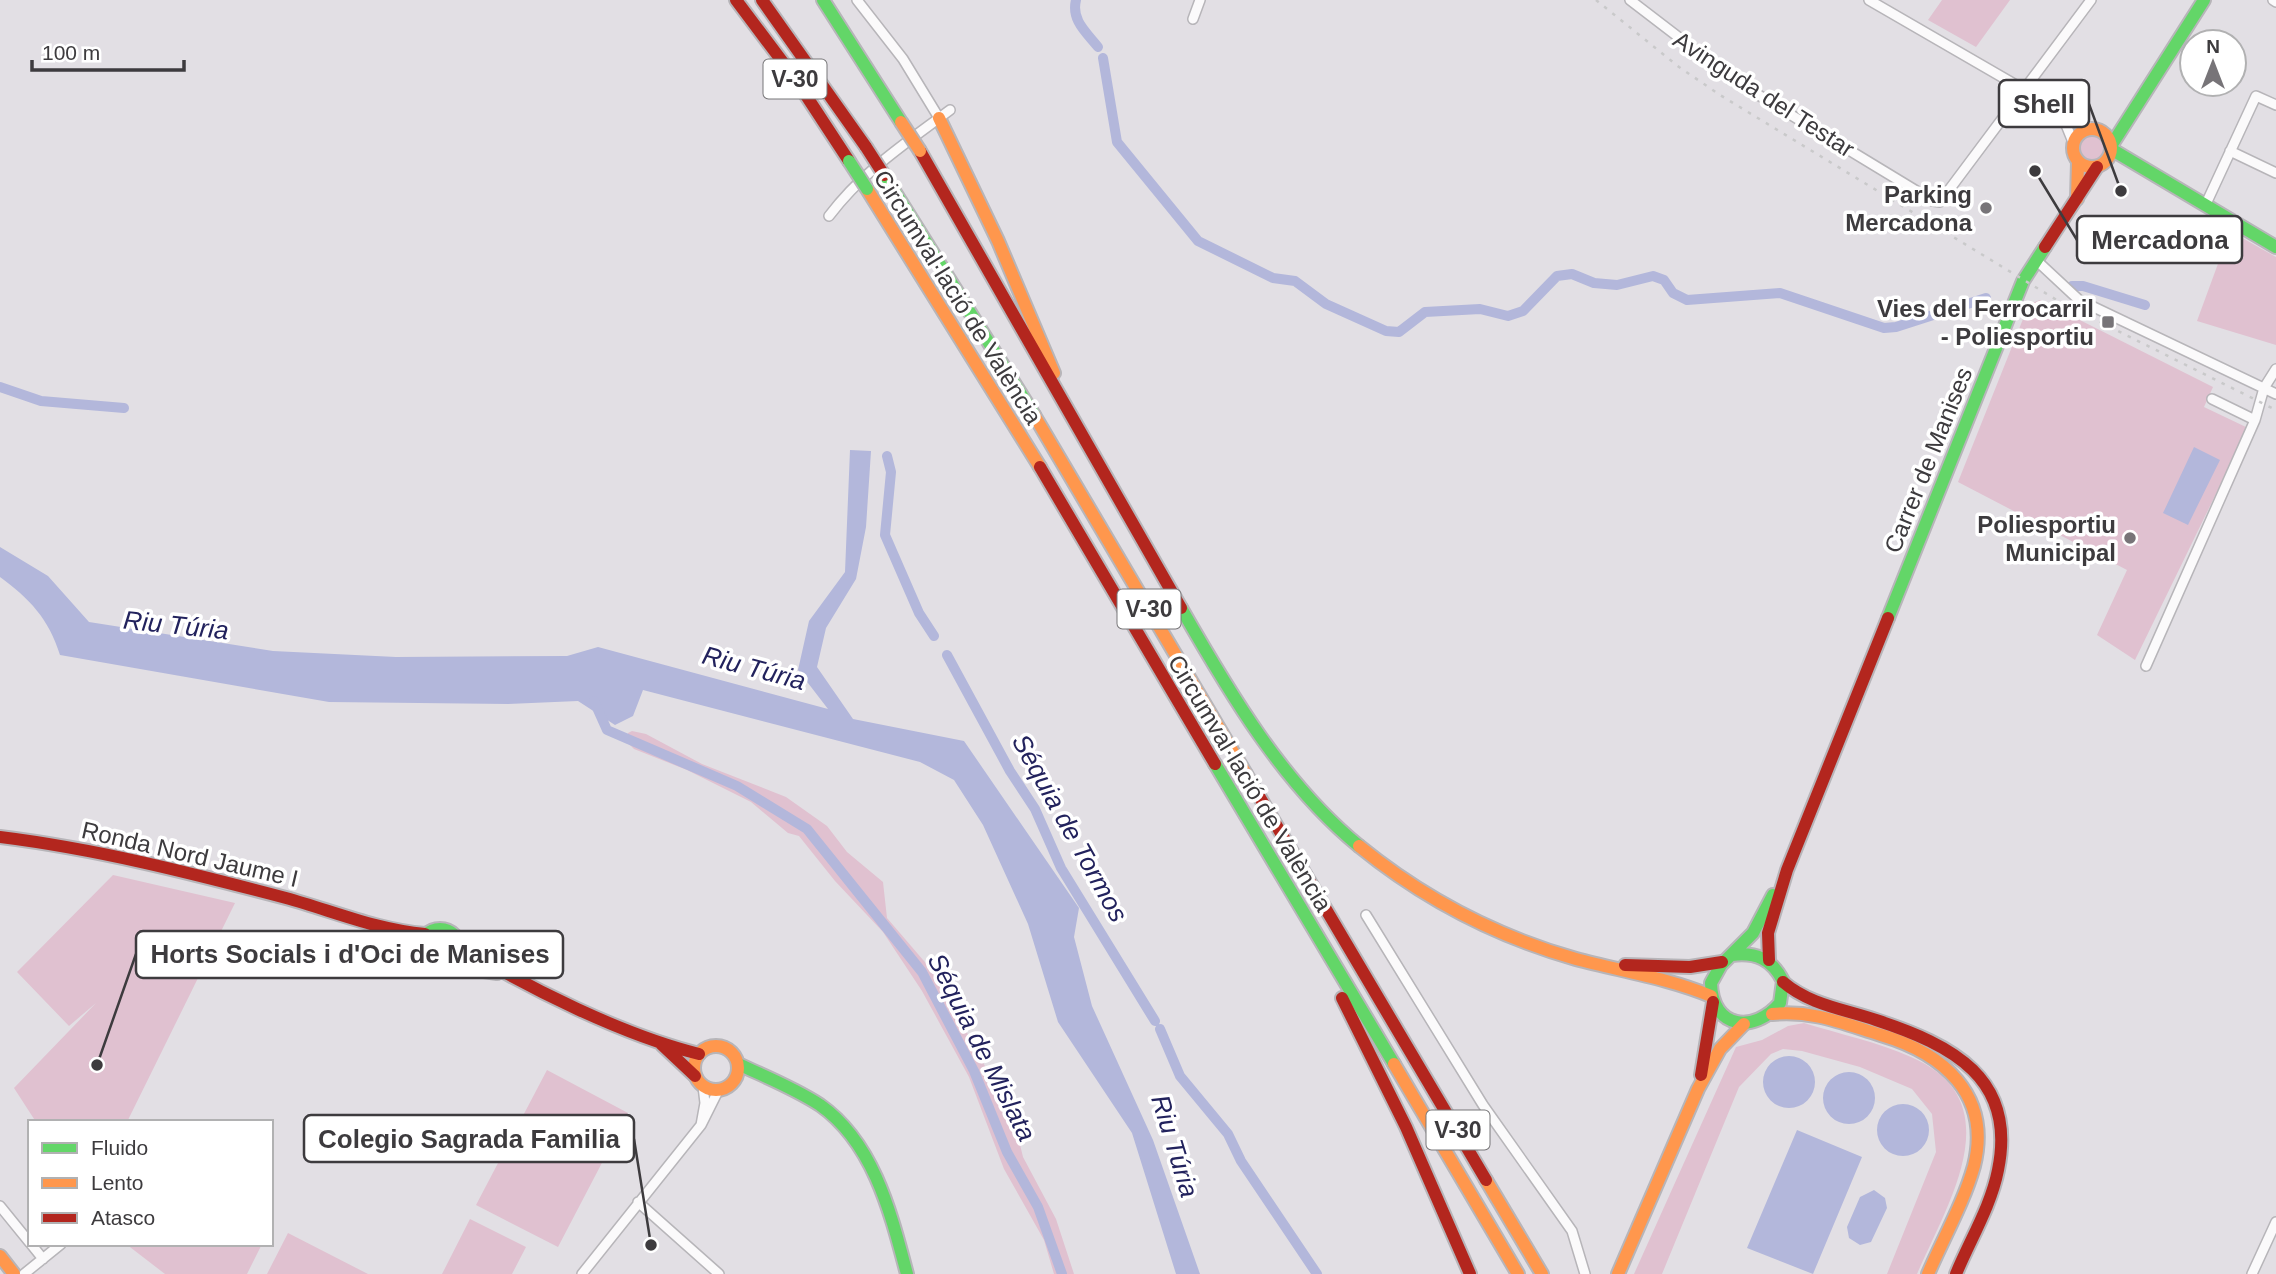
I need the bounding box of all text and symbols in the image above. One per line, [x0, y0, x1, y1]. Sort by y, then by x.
street label: Avinguda del Testar [1669, 26, 1859, 162]
scale bar [32, 28, 184, 72]
north arrow [2178, 28, 2248, 98]
text: N [2206, 36, 2220, 57]
text: 100 m [42, 41, 100, 64]
road number: V-30 [764, 60, 826, 99]
callout: Shell [1999, 80, 2089, 127]
text: Shell [2013, 89, 2075, 119]
street label: Circumval·lació de València [869, 165, 1048, 430]
place label: Parking Mercadona [1845, 181, 1973, 236]
marker: Parking Mercadona [1978, 200, 1994, 216]
callout: Mercadona [2077, 216, 2242, 263]
text: Mercadona [2091, 225, 2229, 255]
place label: Vies del Ferrocarril - Poliesportiu [1877, 295, 2094, 350]
marker: Vies del Ferrocarril - Poliesportiu [2100, 314, 2116, 330]
street label: Carrer de Manises [1879, 363, 1977, 557]
place label: Poliesportiu Municipal [1977, 511, 2116, 566]
marker: Poliesportiu Municipal [2122, 530, 2138, 546]
road number: V-30 [1118, 590, 1180, 628]
water label: Riu Túria [122, 605, 230, 645]
water label: Riu Túria [699, 640, 809, 696]
street label: Circumval·lació de València [1163, 650, 1338, 917]
water label: Séquia de Tormos [1006, 729, 1134, 927]
street label: Ronda Nord Jaume I [79, 816, 301, 892]
callout: Horts Socials i d'Oci de Manises [136, 931, 563, 978]
text: Horts Socials i d'Oci de Manises [150, 939, 550, 969]
water label: Séquia de Mislata [922, 948, 1042, 1146]
water label: Riu Túria [1145, 1091, 1205, 1201]
road number: V-30 [1426, 1110, 1490, 1149]
callout: Colegio Sagrada Familia [304, 1115, 634, 1162]
legend [28, 1120, 273, 1246]
text: Colegio Sagrada Familia [318, 1124, 621, 1154]
text: Fluido [91, 1136, 148, 1159]
text: Lento [91, 1171, 144, 1194]
text: Atasco [91, 1206, 155, 1229]

